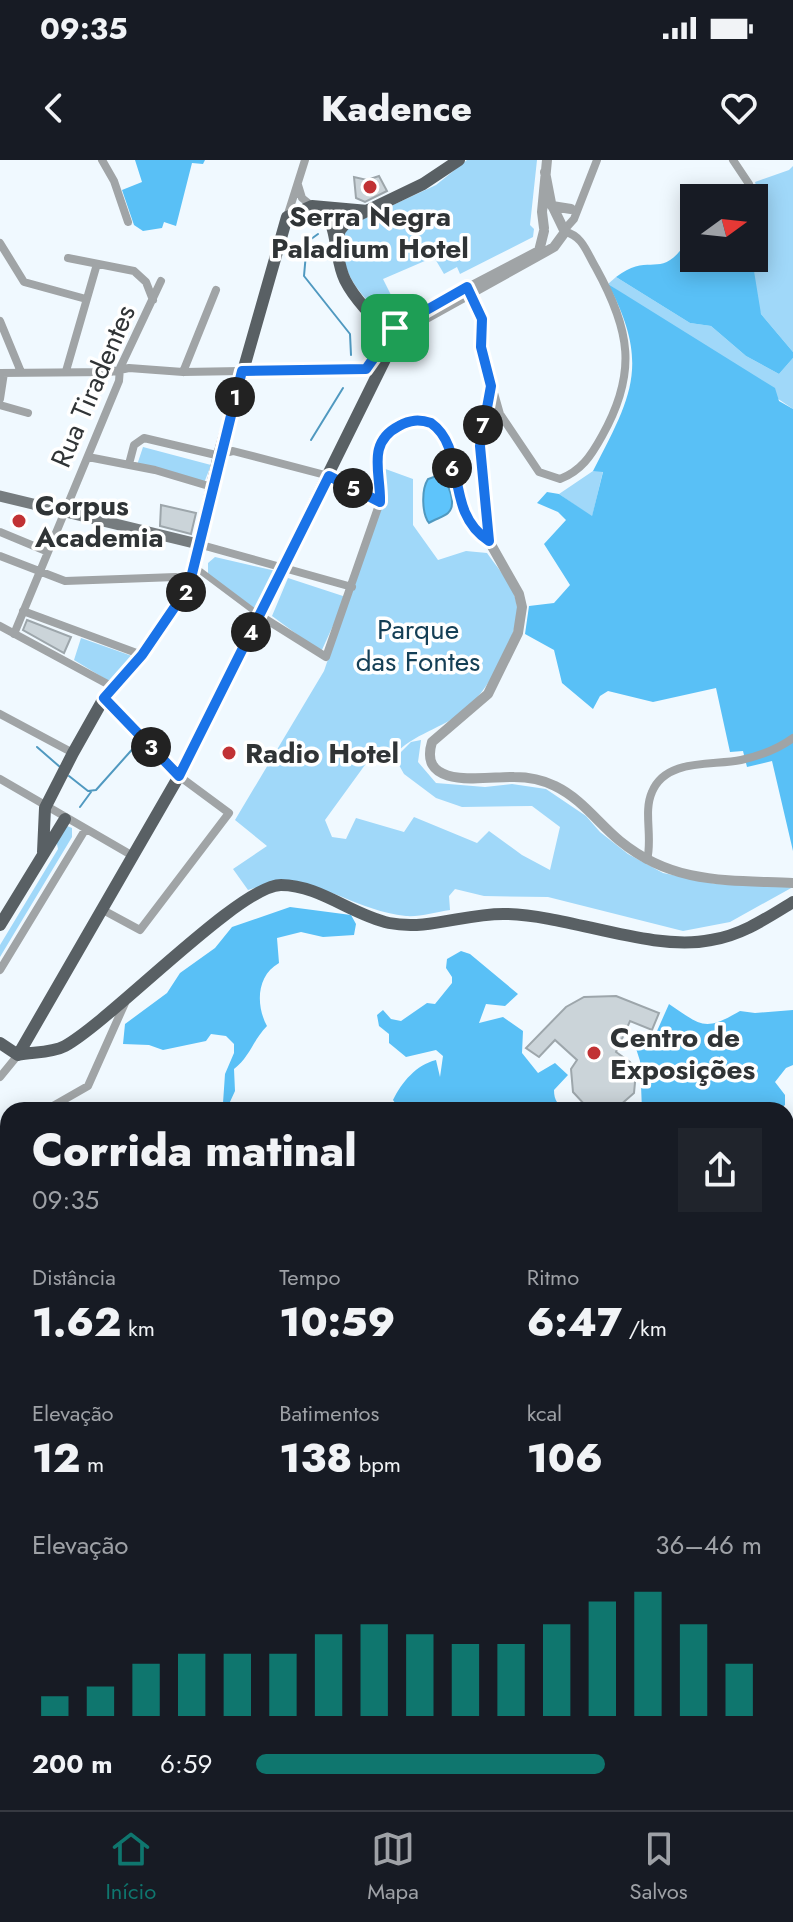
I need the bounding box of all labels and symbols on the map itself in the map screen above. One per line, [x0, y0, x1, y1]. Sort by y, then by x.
marker: Serra Negra Paladium Hotel [361, 178, 379, 196]
north arrow [680, 184, 768, 272]
place label: Serra Negra Paladium Hotel [271, 196, 469, 269]
pin [361, 294, 429, 362]
street label: Rua Tiradentes [40, 298, 146, 474]
pin: 1 [215, 377, 255, 417]
pin: 7 [463, 405, 503, 445]
pin: 6 [432, 448, 472, 488]
pin: 5 [333, 468, 373, 508]
place label: Corpus Academia [34, 485, 164, 558]
marker: Corpus Academia [10, 512, 28, 530]
pin: 2 [166, 572, 206, 612]
park label: Parque das Fontes [356, 609, 480, 682]
pin: 4 [231, 612, 271, 652]
pin: 3 [131, 727, 171, 767]
place label: Radio Hotel [245, 733, 399, 774]
marker: Radio Hotel [220, 744, 238, 762]
place label: Centro de Exposições [610, 1017, 755, 1090]
marker: Centro de Exposições [585, 1044, 603, 1062]

